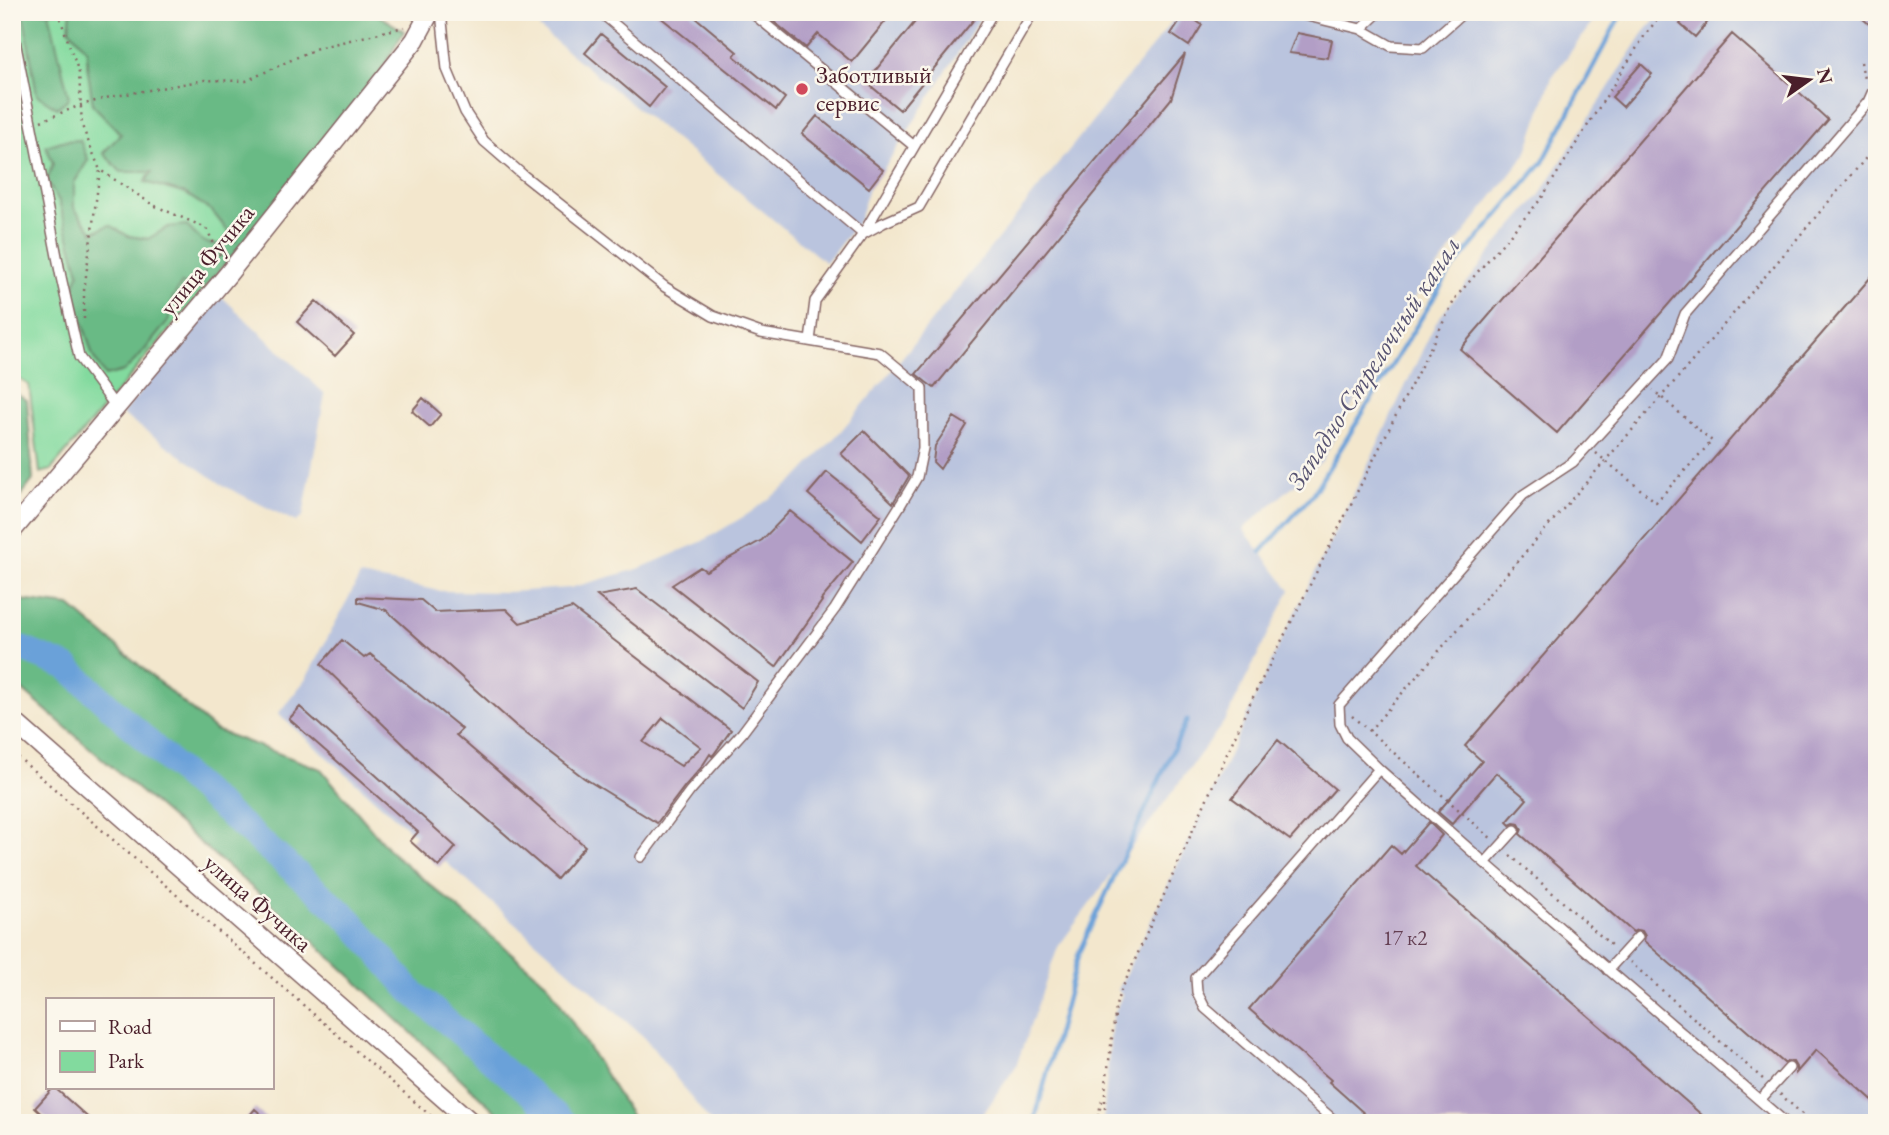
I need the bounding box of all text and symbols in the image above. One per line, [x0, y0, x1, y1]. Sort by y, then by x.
north arrow [1773, 46, 1843, 116]
place label: Заботливый сервис [816, 59, 932, 118]
text: N [1811, 66, 1839, 87]
marker: Заботливый сервис [794, 81, 810, 97]
street label: улица Фучика [152, 198, 261, 321]
water label: Западно-Стрелочный канал [1278, 230, 1468, 496]
street label: улица Фучика [198, 847, 319, 958]
house number: 17 к2 [1383, 924, 1427, 951]
legend [46, 998, 273, 1090]
text: Road [108, 1013, 152, 1040]
text: Park [108, 1047, 145, 1074]

